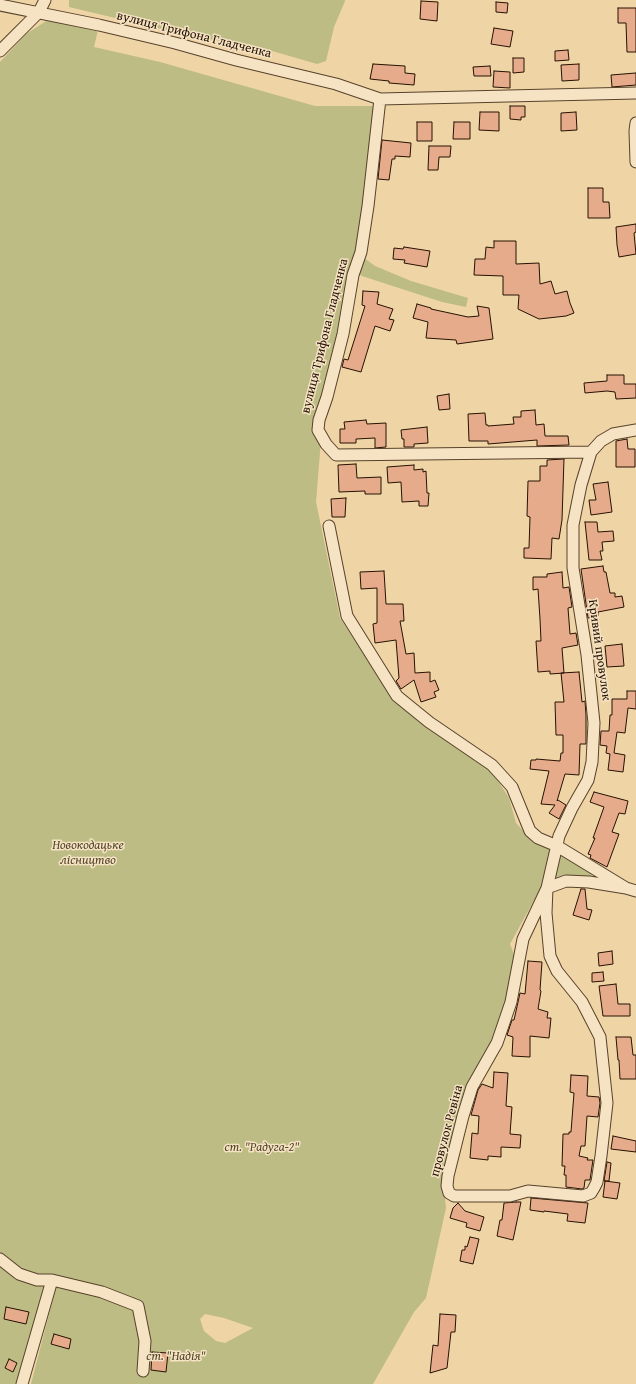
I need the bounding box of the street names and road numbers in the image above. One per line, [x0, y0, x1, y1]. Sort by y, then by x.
street label: вулиця Трифона Гладченка [115, 8, 273, 62]
street label: вулиця Трифона Гладченка [298, 257, 352, 415]
street label: Кривий провулок [584, 598, 614, 702]
street label: провулок Ревіна [427, 1083, 467, 1179]

